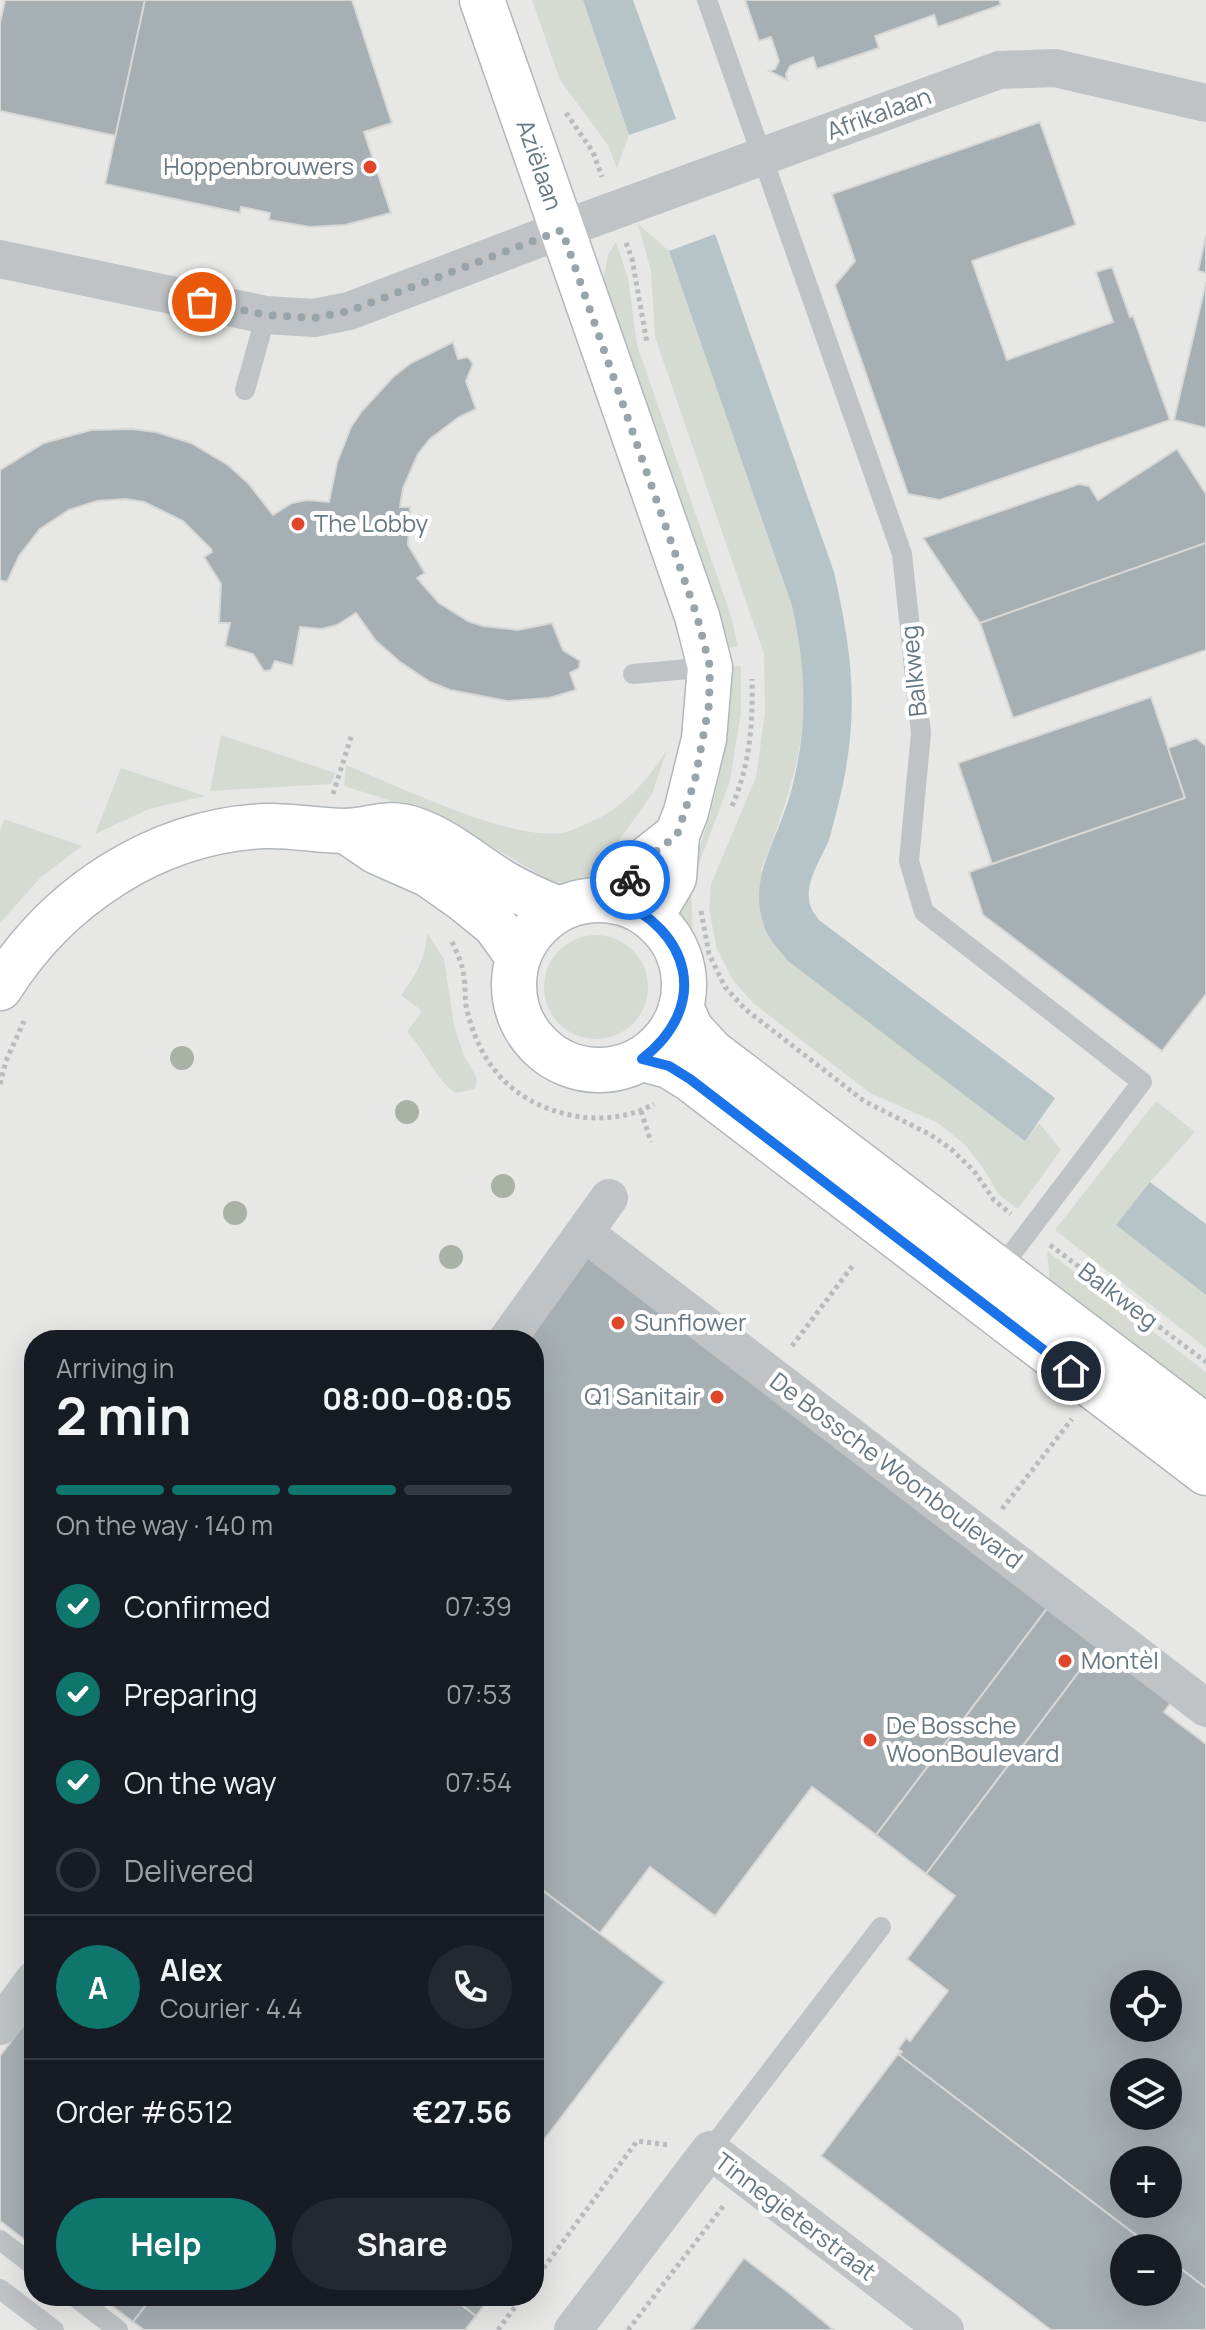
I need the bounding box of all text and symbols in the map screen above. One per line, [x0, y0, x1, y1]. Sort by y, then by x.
street label: Afrikalaan [822, 78, 935, 147]
street label: Aziëlaan [510, 115, 571, 214]
place label: Hoppenbrouwers [163, 149, 354, 182]
marker: Hoppenbrouwers [361, 158, 379, 176]
pin [168, 268, 236, 336]
icon: bag [180, 280, 224, 324]
place label: The Lobby [314, 506, 429, 539]
marker: The Lobby [289, 515, 307, 533]
street label: Balkweg [891, 624, 934, 718]
courier [590, 840, 670, 920]
icon: bike [608, 858, 652, 902]
street label: Balkweg [1072, 1254, 1165, 1336]
place label: Sunflower [634, 1305, 747, 1338]
marker: Sunflower [609, 1314, 627, 1332]
pin [1037, 1337, 1105, 1405]
icon: home [1049, 1349, 1093, 1393]
text: Arriving in [56, 1350, 174, 1386]
street label: De Bossche Woonboulevard [764, 1364, 1030, 1576]
text: 08:00–08:05 [322, 1378, 512, 1419]
place label: Q1 Sanitair [584, 1379, 701, 1412]
text: 2 min [56, 1380, 191, 1451]
marker: Q1 Sanitair [708, 1388, 726, 1406]
text: On the way · 140 m [56, 1507, 273, 1543]
icon: check [56, 1584, 100, 1628]
text: Confirmed [124, 1586, 271, 1627]
text: 07:39 [445, 1588, 512, 1624]
place label: Montèl [1081, 1643, 1159, 1676]
marker: Montèl [1056, 1652, 1074, 1670]
icon: check [56, 1672, 100, 1716]
text: Preparing [124, 1674, 258, 1715]
text: 07:53 [446, 1676, 512, 1712]
place label: De Bossche WoonBoulevard [886, 1708, 1059, 1769]
marker: De Bossche WoonBoulevard [861, 1731, 879, 1749]
icon: check [56, 1760, 100, 1804]
text: On the way [124, 1762, 277, 1803]
text: 07:54 [445, 1764, 512, 1800]
text: Delivered [124, 1850, 254, 1891]
button: phone [428, 1945, 512, 2029]
text: Alex [160, 1949, 223, 1990]
text: A [88, 1967, 108, 2008]
map controls [1110, 1970, 1182, 2306]
button: locate [1110, 1970, 1182, 2042]
text: Courier · 4.4 [160, 1990, 302, 2026]
button: layers [1110, 2058, 1182, 2130]
text: Order #6512 [56, 2091, 233, 2132]
text: €27.56 [413, 2091, 512, 2132]
street label: Tinnegieterstraat [708, 2144, 883, 2287]
button: + [1110, 2146, 1182, 2218]
button: Help [56, 2198, 276, 2290]
button: Share [292, 2198, 512, 2290]
button: − [1110, 2234, 1182, 2306]

